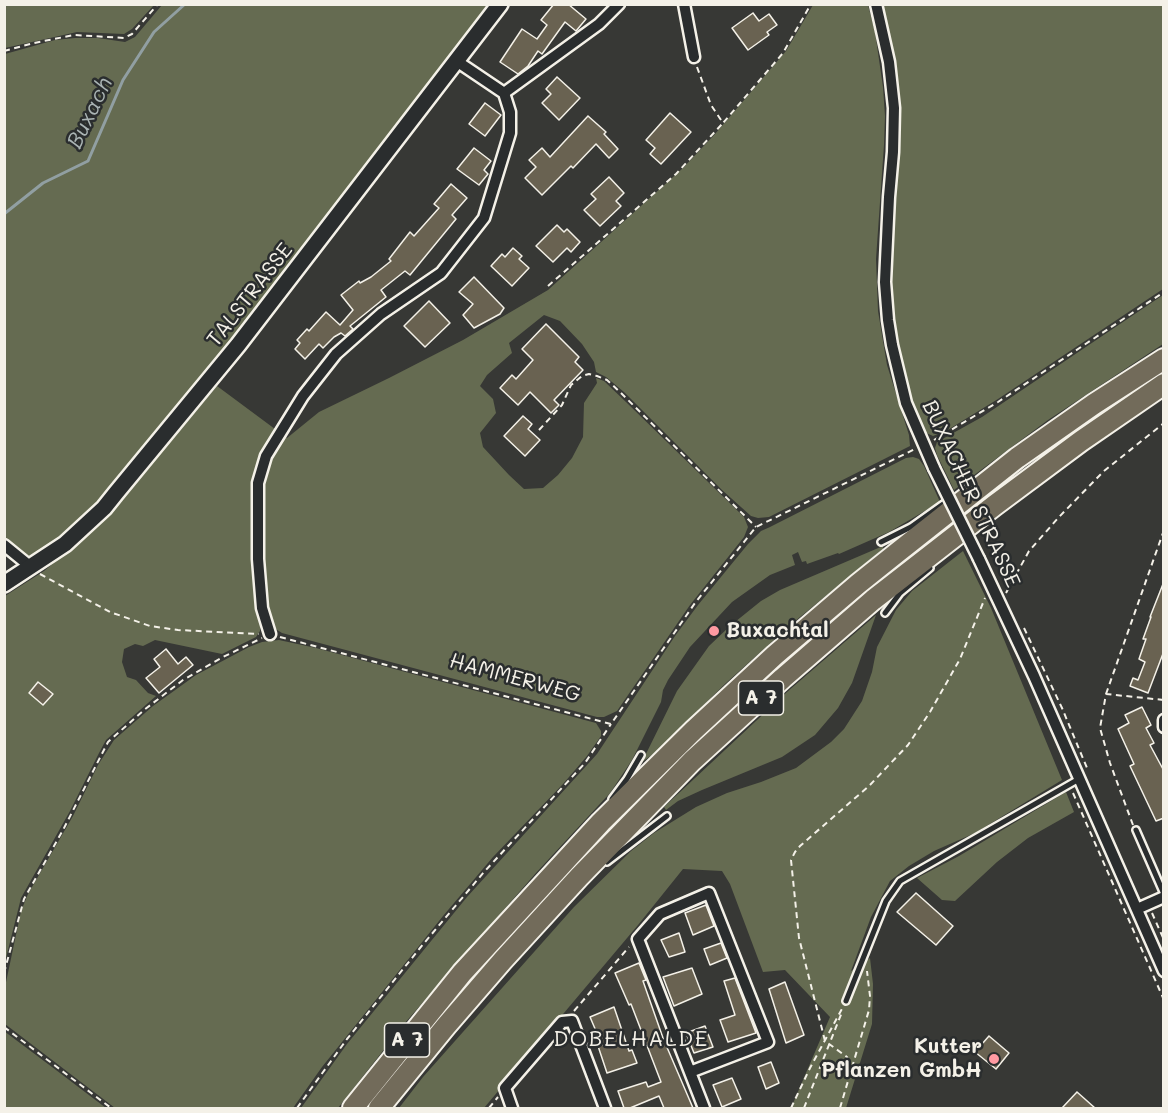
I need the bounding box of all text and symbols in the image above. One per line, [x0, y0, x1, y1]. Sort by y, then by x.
water label: Buxach [61, 73, 119, 153]
street label: TALSTRASSE [202, 238, 298, 352]
street label: BUXACHER STRASSE [917, 396, 1025, 592]
place label: Buxachtal [726, 618, 829, 644]
marker: Buxachtal [707, 624, 721, 638]
street label: HAMMERWEG [447, 648, 583, 708]
road number: A 7 [738, 681, 783, 715]
road number: A 7 [384, 1023, 430, 1057]
district label: DOBELHALDE [553, 1026, 709, 1052]
place label: Kutter Pflanzen GmbH [821, 1034, 982, 1084]
marker: Kutter Pflanzen GmbH [987, 1052, 1001, 1066]

